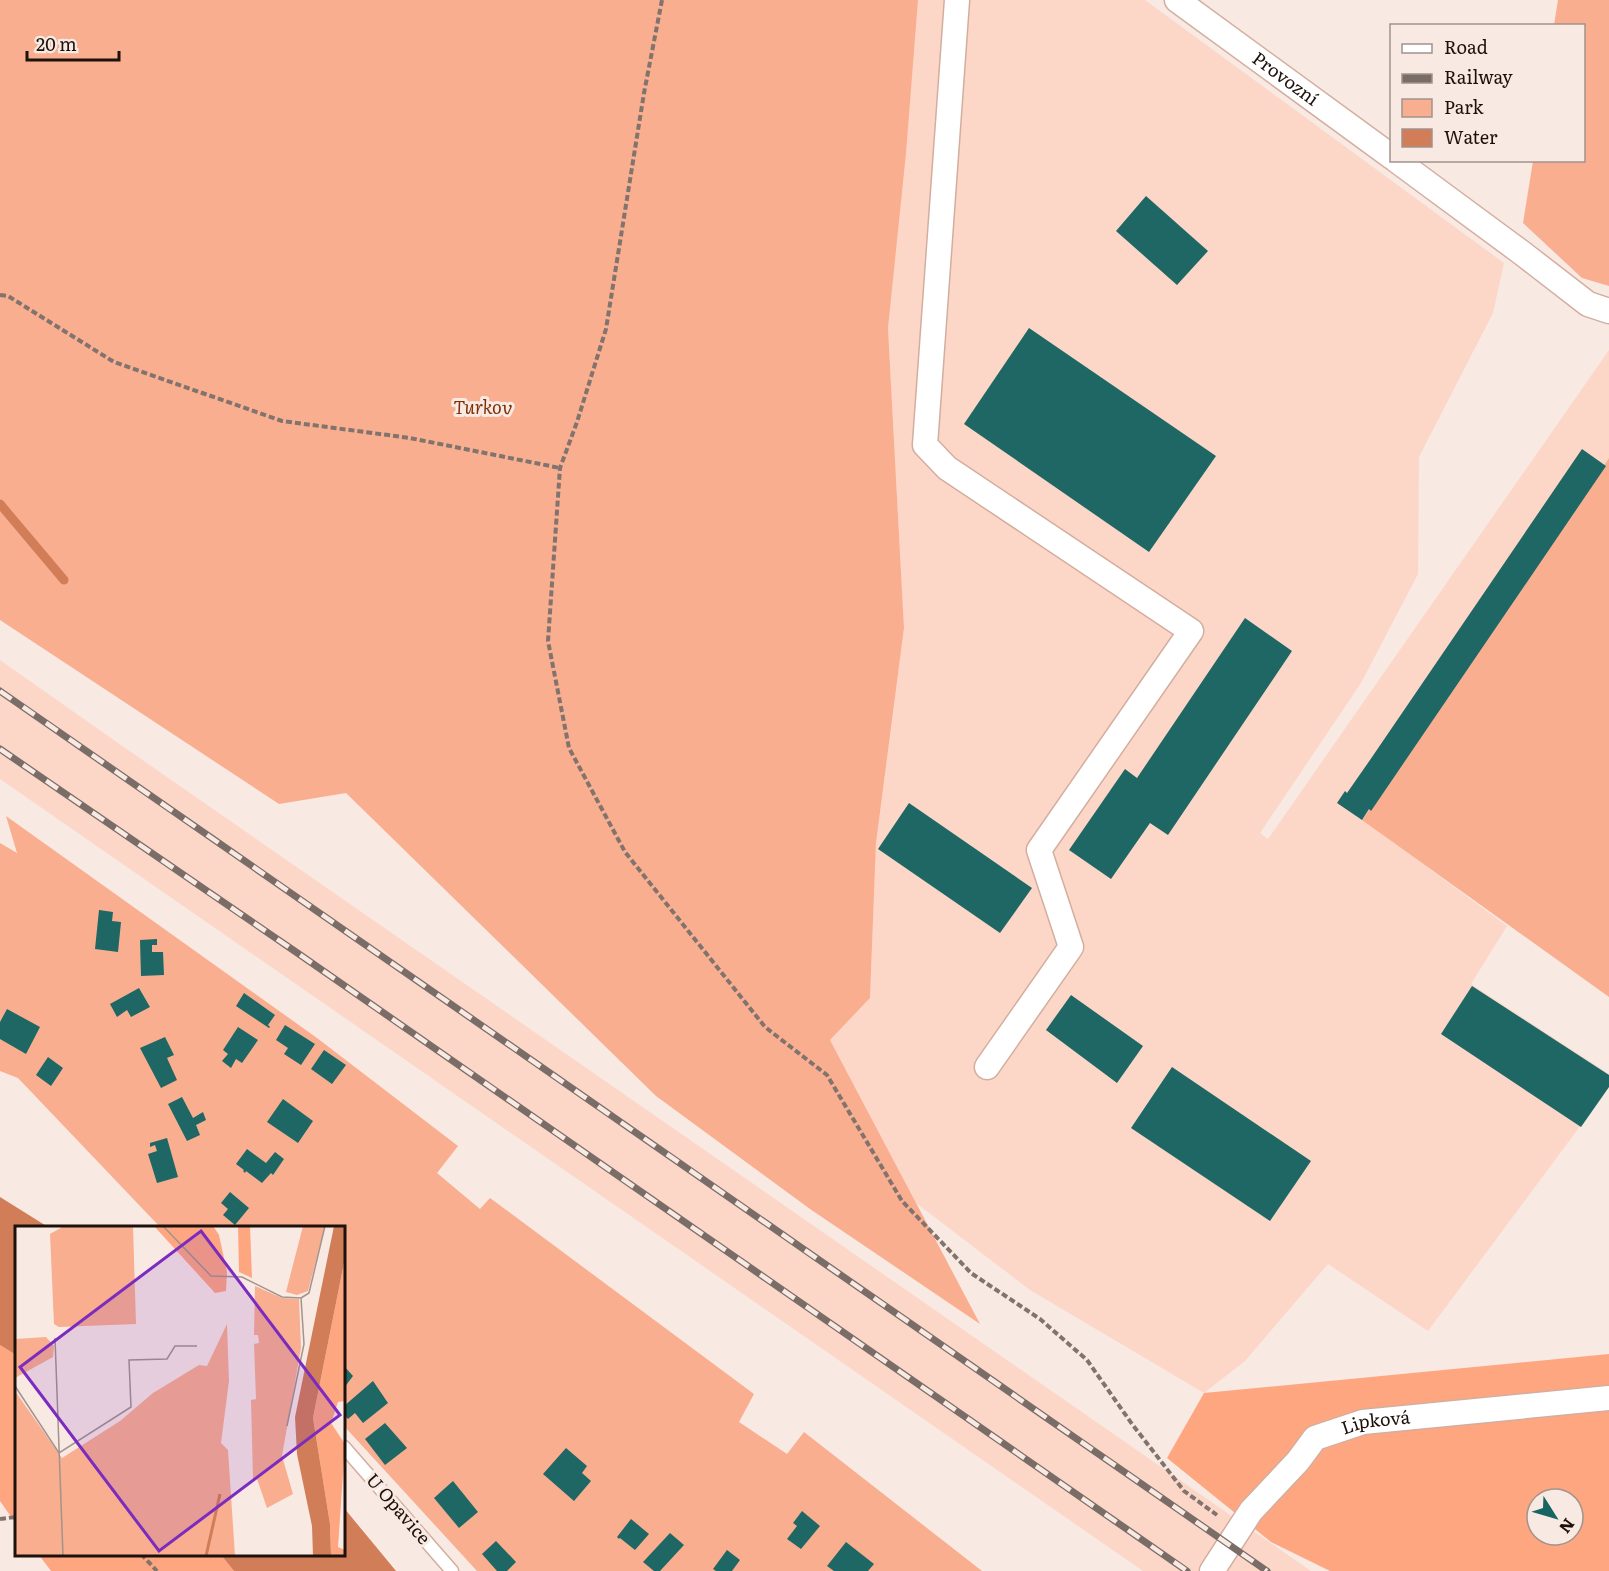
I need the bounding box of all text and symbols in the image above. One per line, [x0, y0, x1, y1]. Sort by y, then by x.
scale bar [27, 24, 118, 62]
legend [1390, 24, 1585, 162]
text: 20 m [36, 30, 77, 57]
text: Road [1444, 33, 1488, 60]
street label: Provozní [1247, 44, 1325, 111]
text: Railway [1444, 63, 1513, 90]
text: Park [1444, 93, 1485, 120]
text: Water [1444, 123, 1498, 150]
park label: Turkov [453, 393, 513, 420]
inset map [15, 1226, 345, 1556]
street label: Lipková [1337, 1402, 1412, 1440]
street label: U Opavice [360, 1466, 438, 1550]
north arrow [1525, 1487, 1585, 1547]
text: N [1554, 1514, 1581, 1539]

